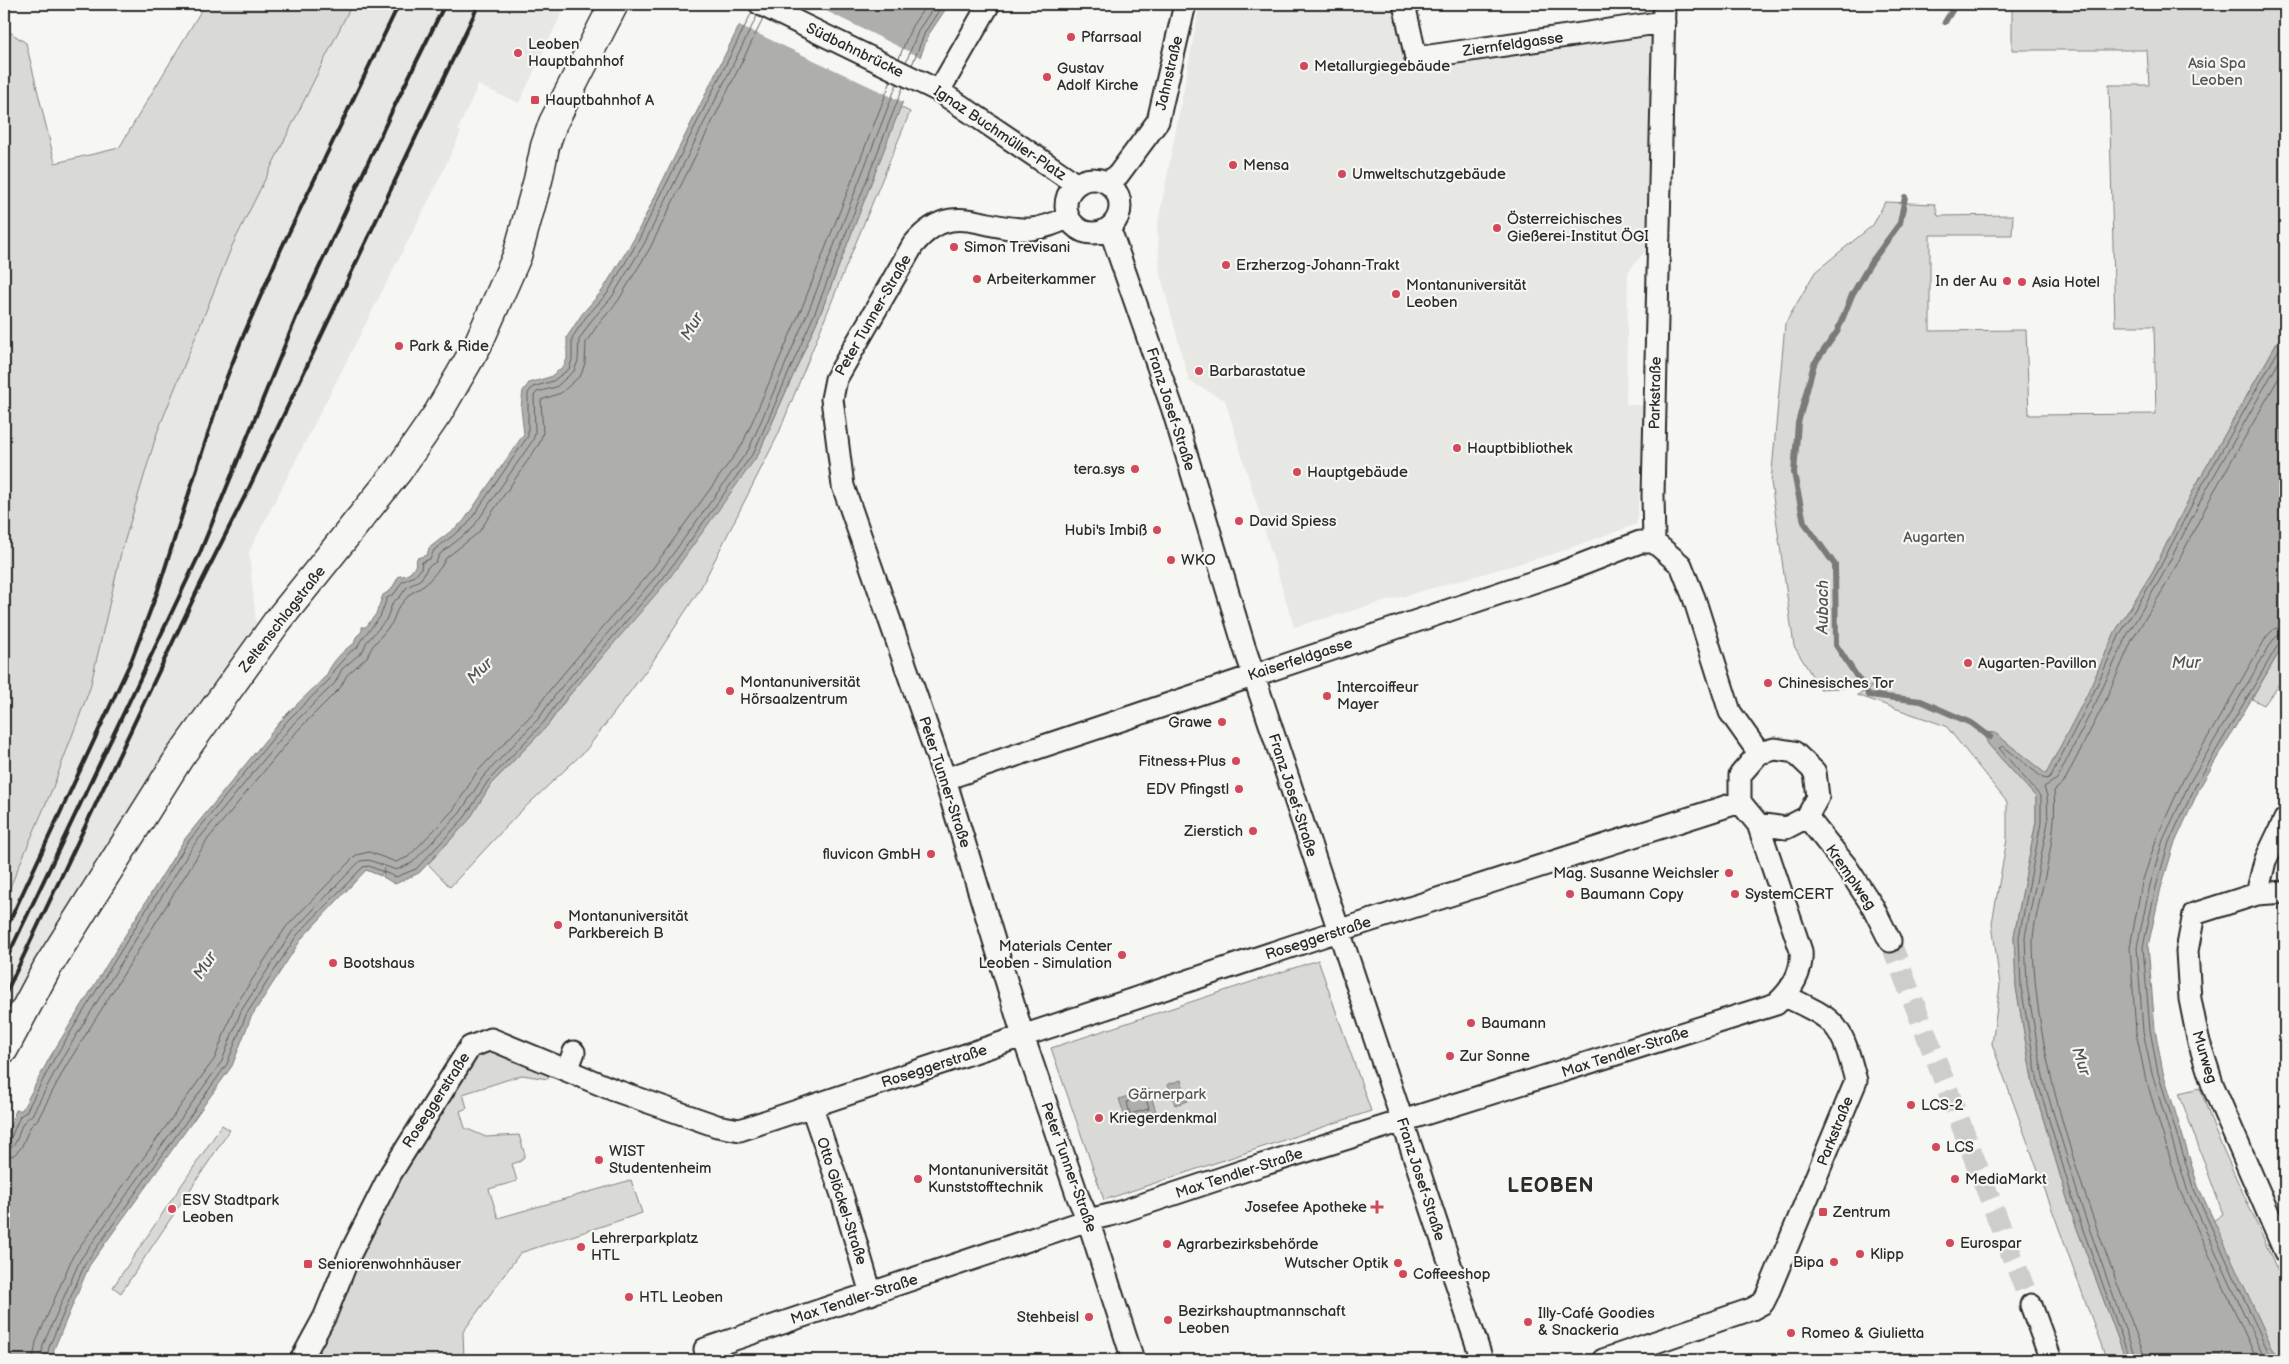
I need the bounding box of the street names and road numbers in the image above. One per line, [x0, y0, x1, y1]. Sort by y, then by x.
street label: Südbahnbrücke [803, 19, 907, 82]
street label: Ziernfeldgasse [1461, 28, 1565, 61]
street label: Jahnstraße [1152, 34, 1187, 112]
street label: Ignaz Buchmüller-Platz [930, 82, 1070, 185]
street label: Peter Tunner-Straße [831, 251, 916, 379]
street label: Franz Josef-Straße [1142, 345, 1199, 473]
street label: Parkstraße [1645, 356, 1666, 430]
street label: Zeltenschlagstraße [234, 562, 330, 677]
street label: Kaiserfeldgasse [1245, 634, 1355, 685]
street label: Peter Tunner-Straße [914, 714, 975, 850]
street label: Franz Josef-Straße [1264, 731, 1321, 859]
street label: Kremplweg [1821, 841, 1880, 914]
street label: Roseggerstraße [1263, 912, 1374, 965]
street label: Max Tendler-Straße [1559, 1023, 1691, 1082]
street label: Murweg [2188, 1028, 2222, 1086]
street label: Roseggerstraße [879, 1040, 990, 1093]
street label: Roseggerstraße [398, 1049, 474, 1152]
street label: Parkstraße [1813, 1094, 1858, 1169]
street label: Peter Tunner-Straße [1036, 1100, 1101, 1235]
street label: Franz Josef-Straße [1392, 1115, 1449, 1243]
street label: Otto Glöckel-Straße [812, 1135, 871, 1267]
street label: Max Tendler-Straße [1173, 1144, 1305, 1203]
street label: Max Tendler-Straße [788, 1270, 920, 1329]

